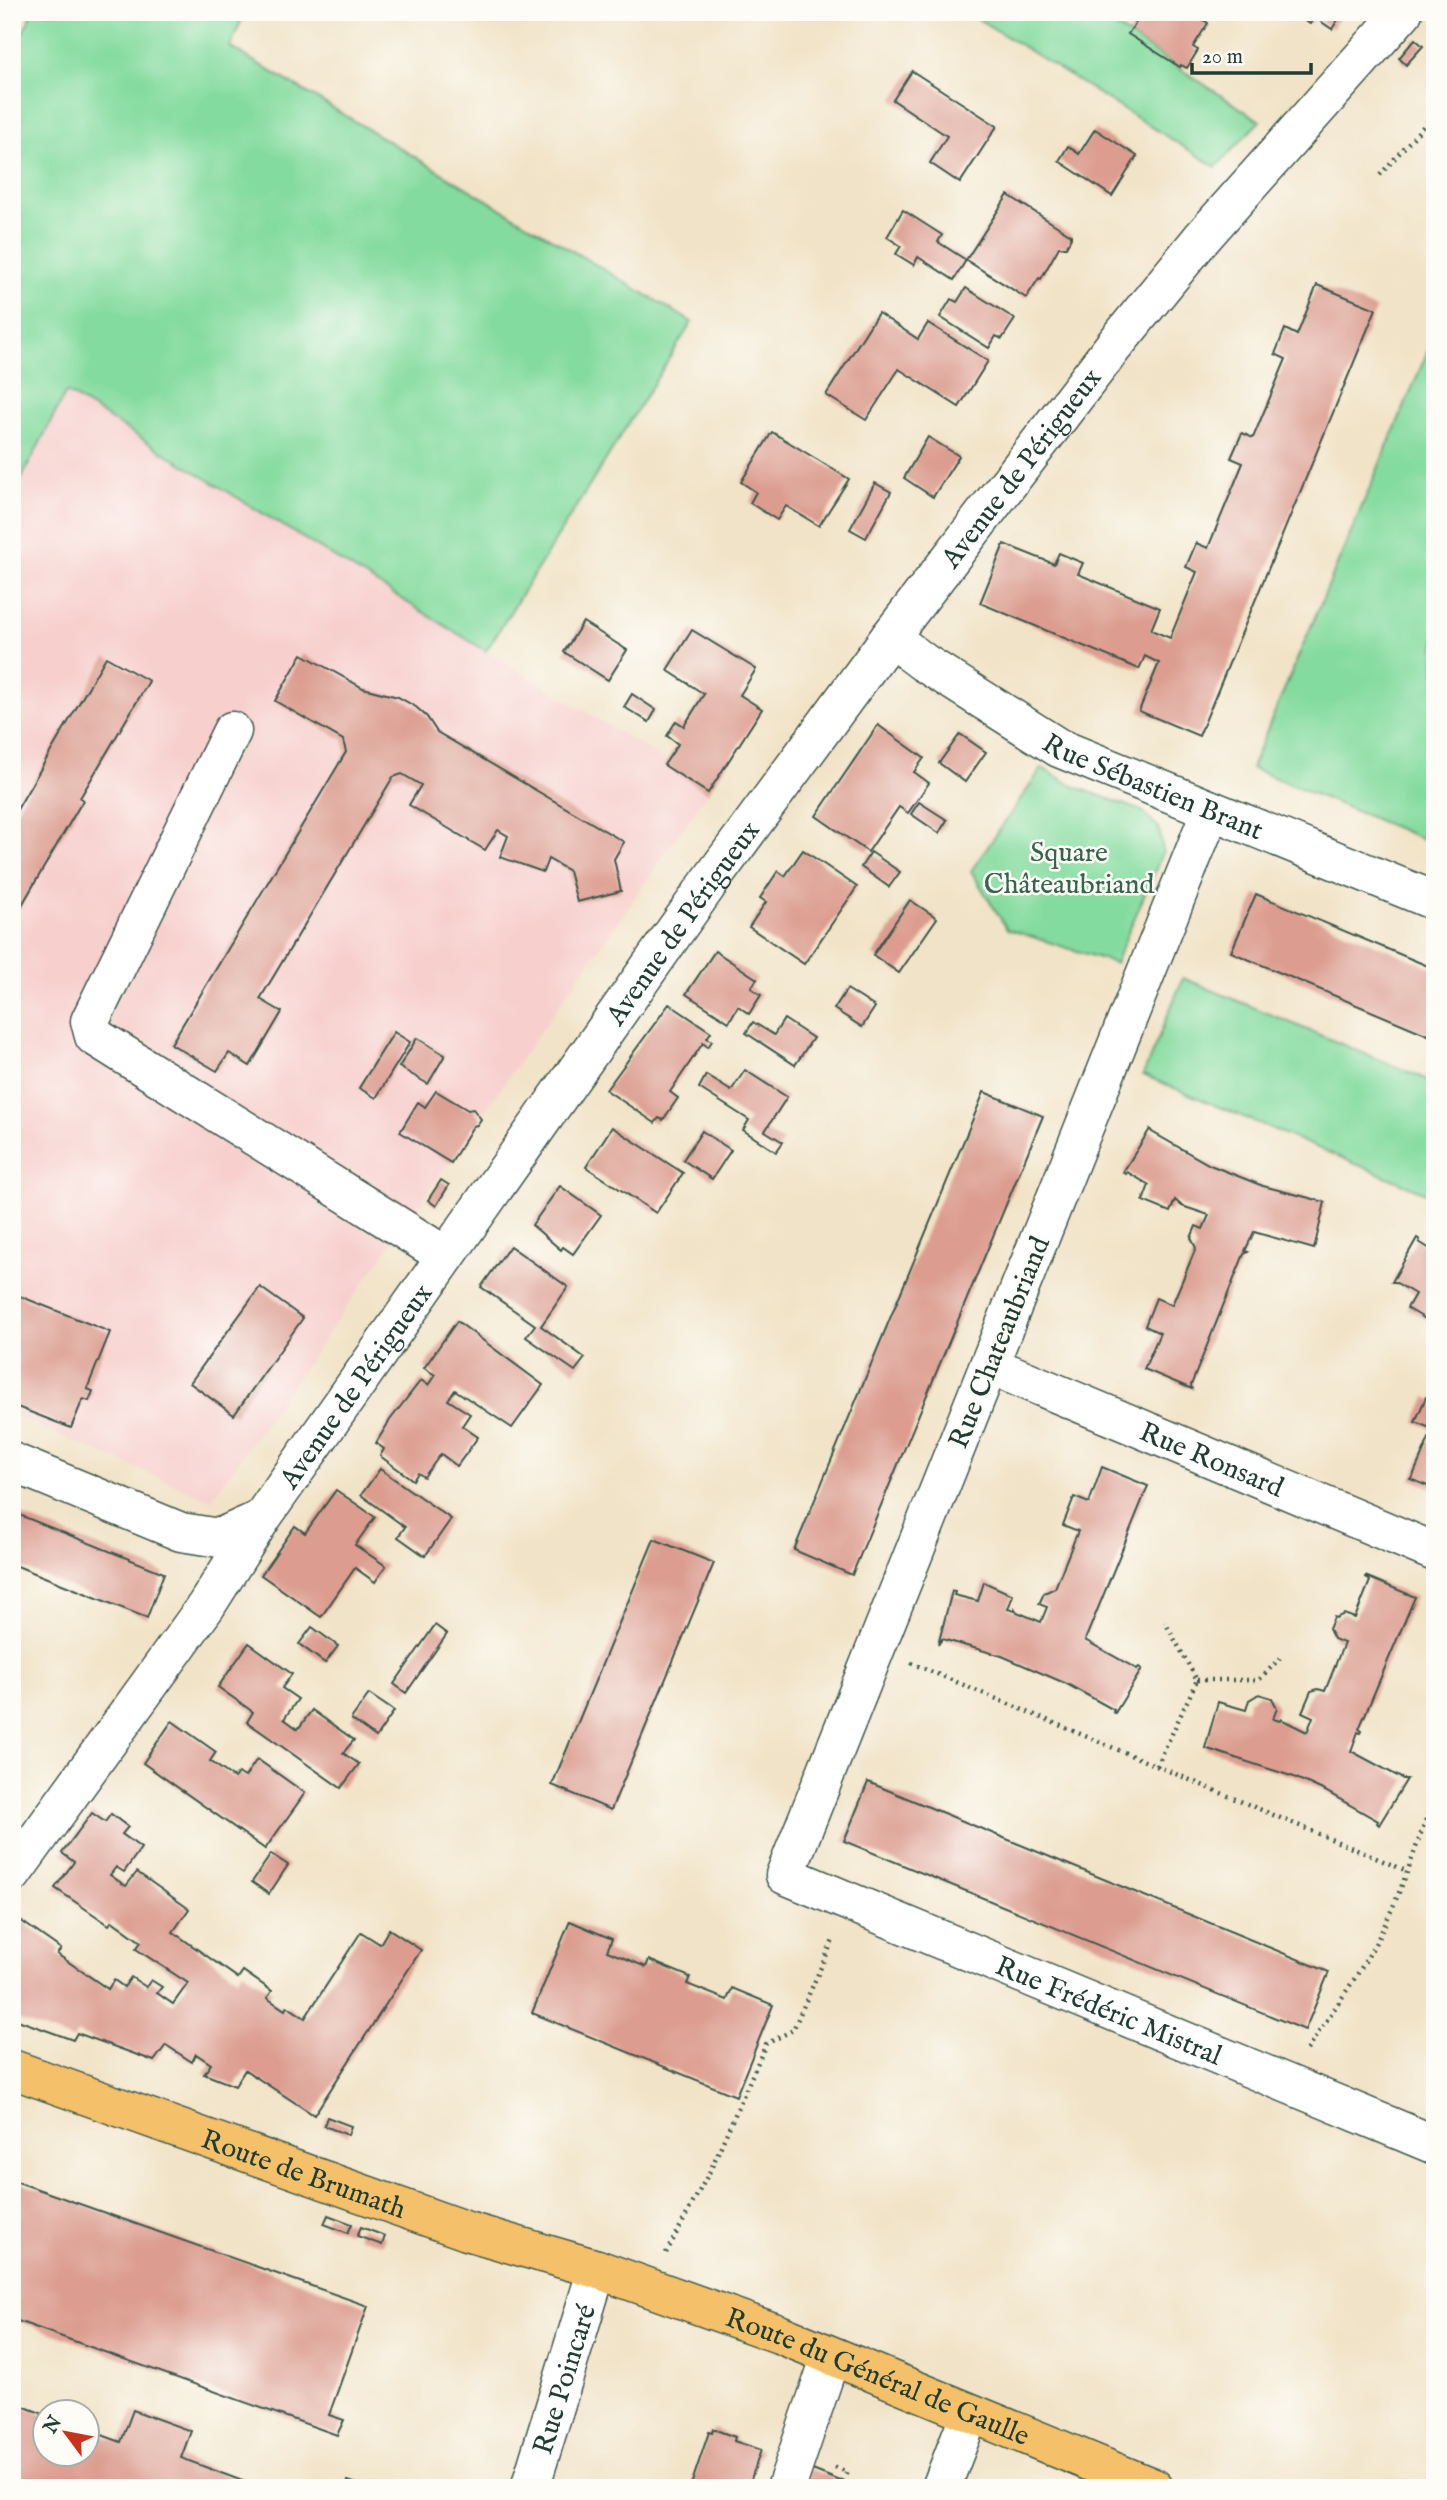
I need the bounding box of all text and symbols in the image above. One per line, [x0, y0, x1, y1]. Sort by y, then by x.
scale bar [1192, 32, 1310, 76]
text: 20 m [1202, 44, 1243, 71]
street label: Avenue de Périgueux [934, 362, 1110, 577]
street label: Rue Sébastien Brant [1035, 727, 1268, 849]
street label: Avenue de Périgueux [599, 814, 769, 1034]
park label: Square Châteaubriand [984, 836, 1154, 903]
street label: Rue Chateaubriand [942, 1232, 1059, 1454]
street label: Avenue de Périgueux [272, 1277, 441, 1497]
street label: Rue Ronsard [1134, 1415, 1289, 1507]
street label: Rue Frédéric Mistral [990, 1949, 1227, 2075]
street label: Route de Brumath [196, 2123, 410, 2228]
street label: Rue Poincaré [526, 2300, 605, 2459]
street label: Route du Général de Gaulle [720, 2301, 1034, 2455]
north arrow [32, 2398, 102, 2468]
text: N [38, 2411, 68, 2439]

